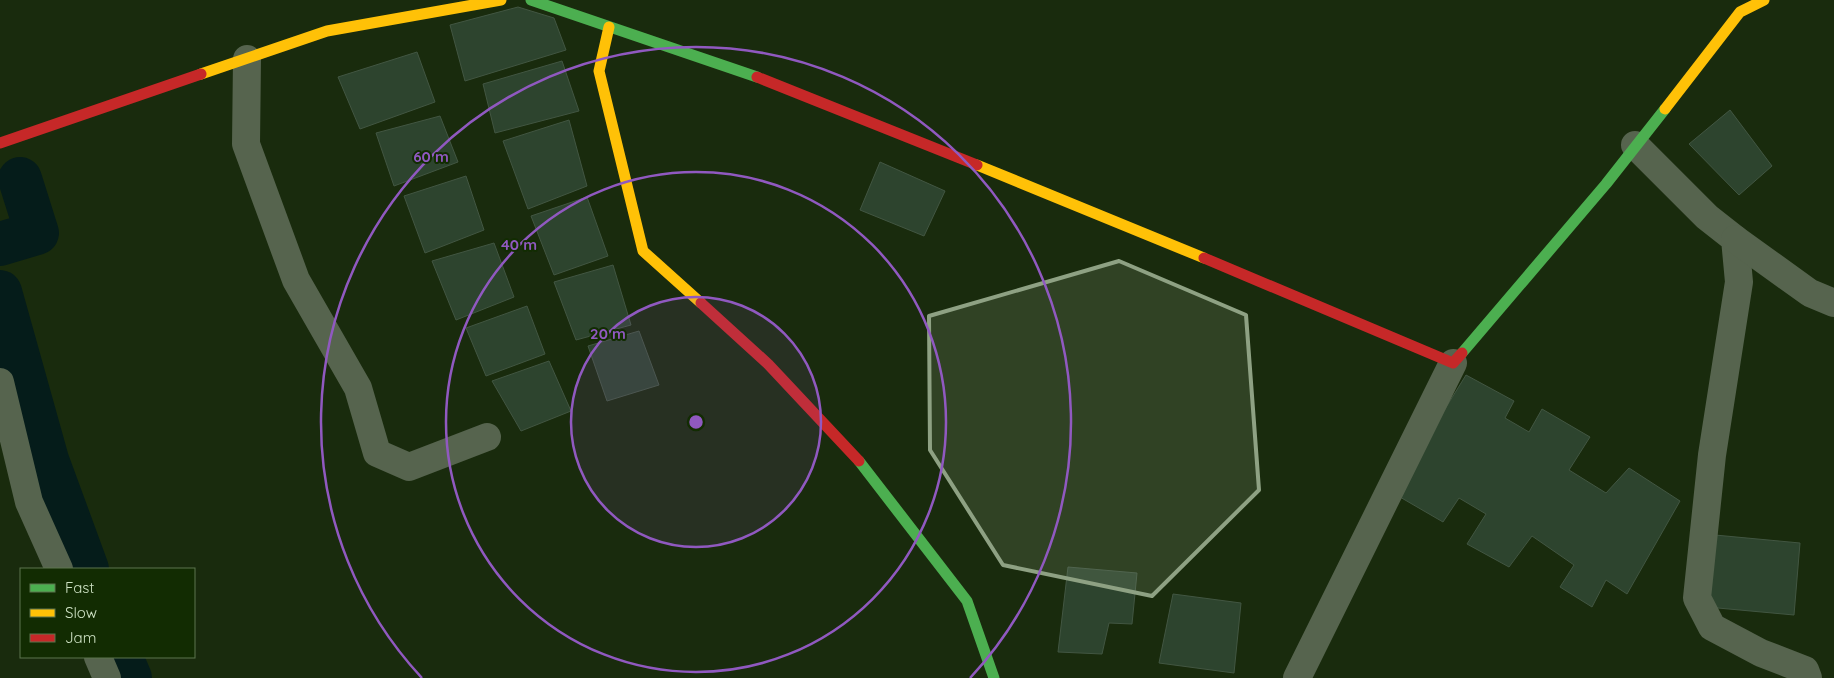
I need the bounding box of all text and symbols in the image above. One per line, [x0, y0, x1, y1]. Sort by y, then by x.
text: 60 m [413, 147, 449, 166]
text: 40 m [501, 235, 537, 254]
text: 20 m [590, 324, 626, 343]
centre of rings [687, 413, 705, 431]
legend [20, 568, 195, 658]
text: Fast [65, 578, 94, 597]
text: Slow [65, 603, 97, 622]
text: Jam [65, 628, 96, 647]

